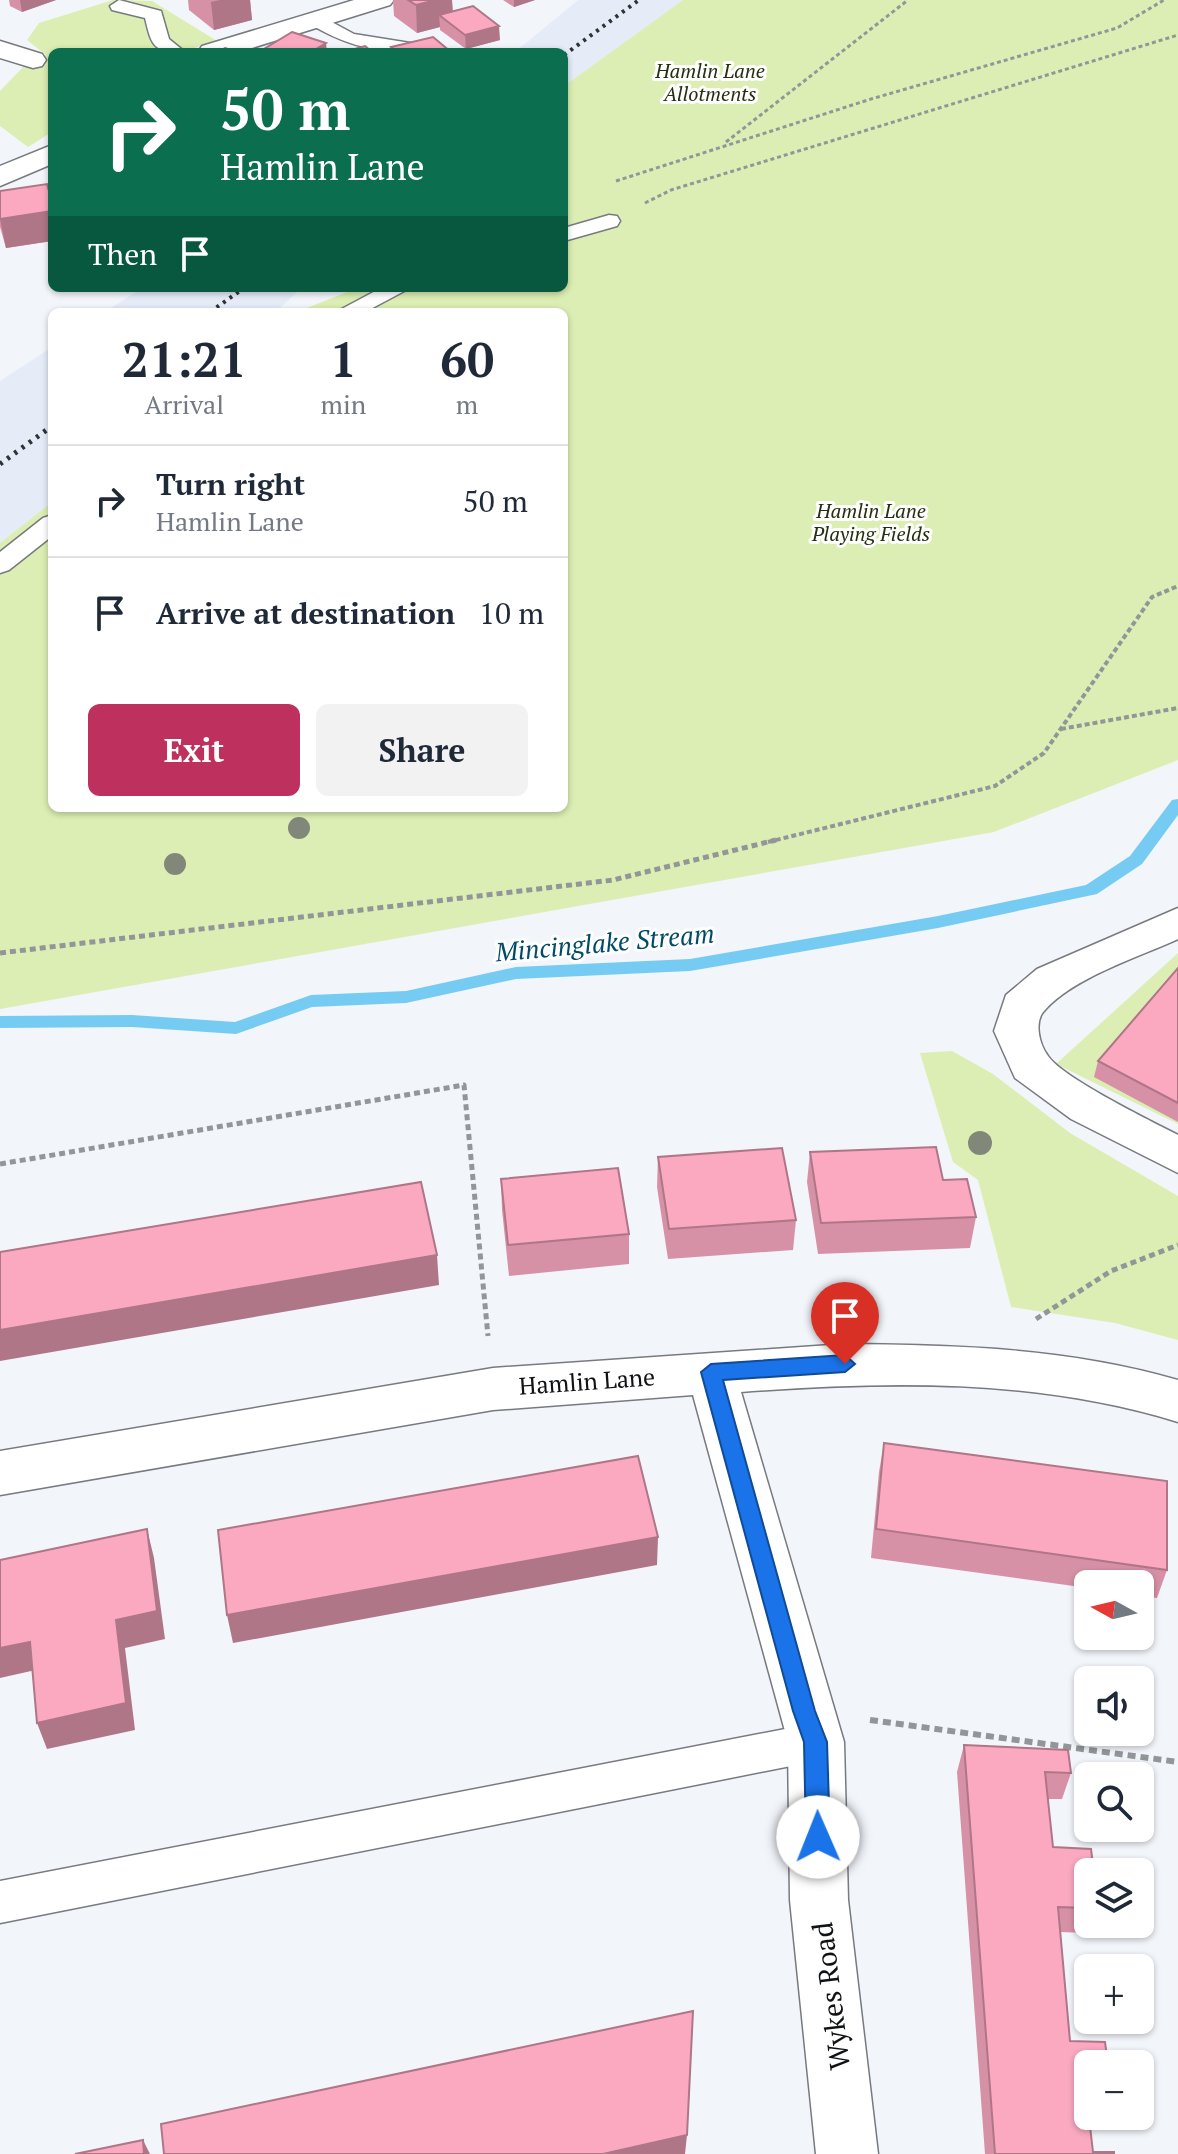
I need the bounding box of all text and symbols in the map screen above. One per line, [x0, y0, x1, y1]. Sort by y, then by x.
park label: Hamlin Lane Allotments [654, 57, 765, 107]
text: 50 m [220, 72, 350, 146]
icon: right [88, 80, 192, 184]
text: Hamlin Lane [220, 143, 425, 190]
icon: arrive [173, 232, 217, 276]
text: Then [88, 234, 157, 274]
text: 21:21 [122, 327, 247, 391]
text: 1 [330, 327, 357, 391]
text: 60 [440, 327, 494, 391]
text: Arrival [144, 387, 224, 421]
text: min [320, 387, 366, 421]
text: m [456, 387, 478, 421]
text: Turn right [156, 464, 305, 504]
icon: right [88, 479, 132, 523]
text: 50 m [463, 481, 528, 521]
park label: Hamlin Lane Playing Fields [811, 497, 930, 547]
text: Hamlin Lane [156, 504, 304, 538]
icon: arrive [88, 591, 132, 635]
text: Arrive at destination [156, 593, 455, 633]
text: 10 m [479, 593, 544, 633]
button: Exit [88, 704, 300, 796]
button: Share [316, 704, 528, 796]
water label: Mincinglake Stream [493, 915, 716, 969]
pin [811, 1282, 879, 1364]
icon: arrive [823, 1294, 867, 1338]
street label: Hamlin Lane [518, 1360, 656, 1402]
north arrow [1074, 1570, 1154, 1650]
map controls [1074, 1570, 1154, 2130]
button: sound [1074, 1666, 1154, 1746]
button: search [1074, 1762, 1154, 1842]
position arrow [776, 1795, 860, 1879]
button: layers [1074, 1858, 1154, 1938]
street label: Wykes Road [803, 1920, 858, 2072]
button: + [1074, 1954, 1154, 2034]
button: − [1074, 2050, 1154, 2130]

